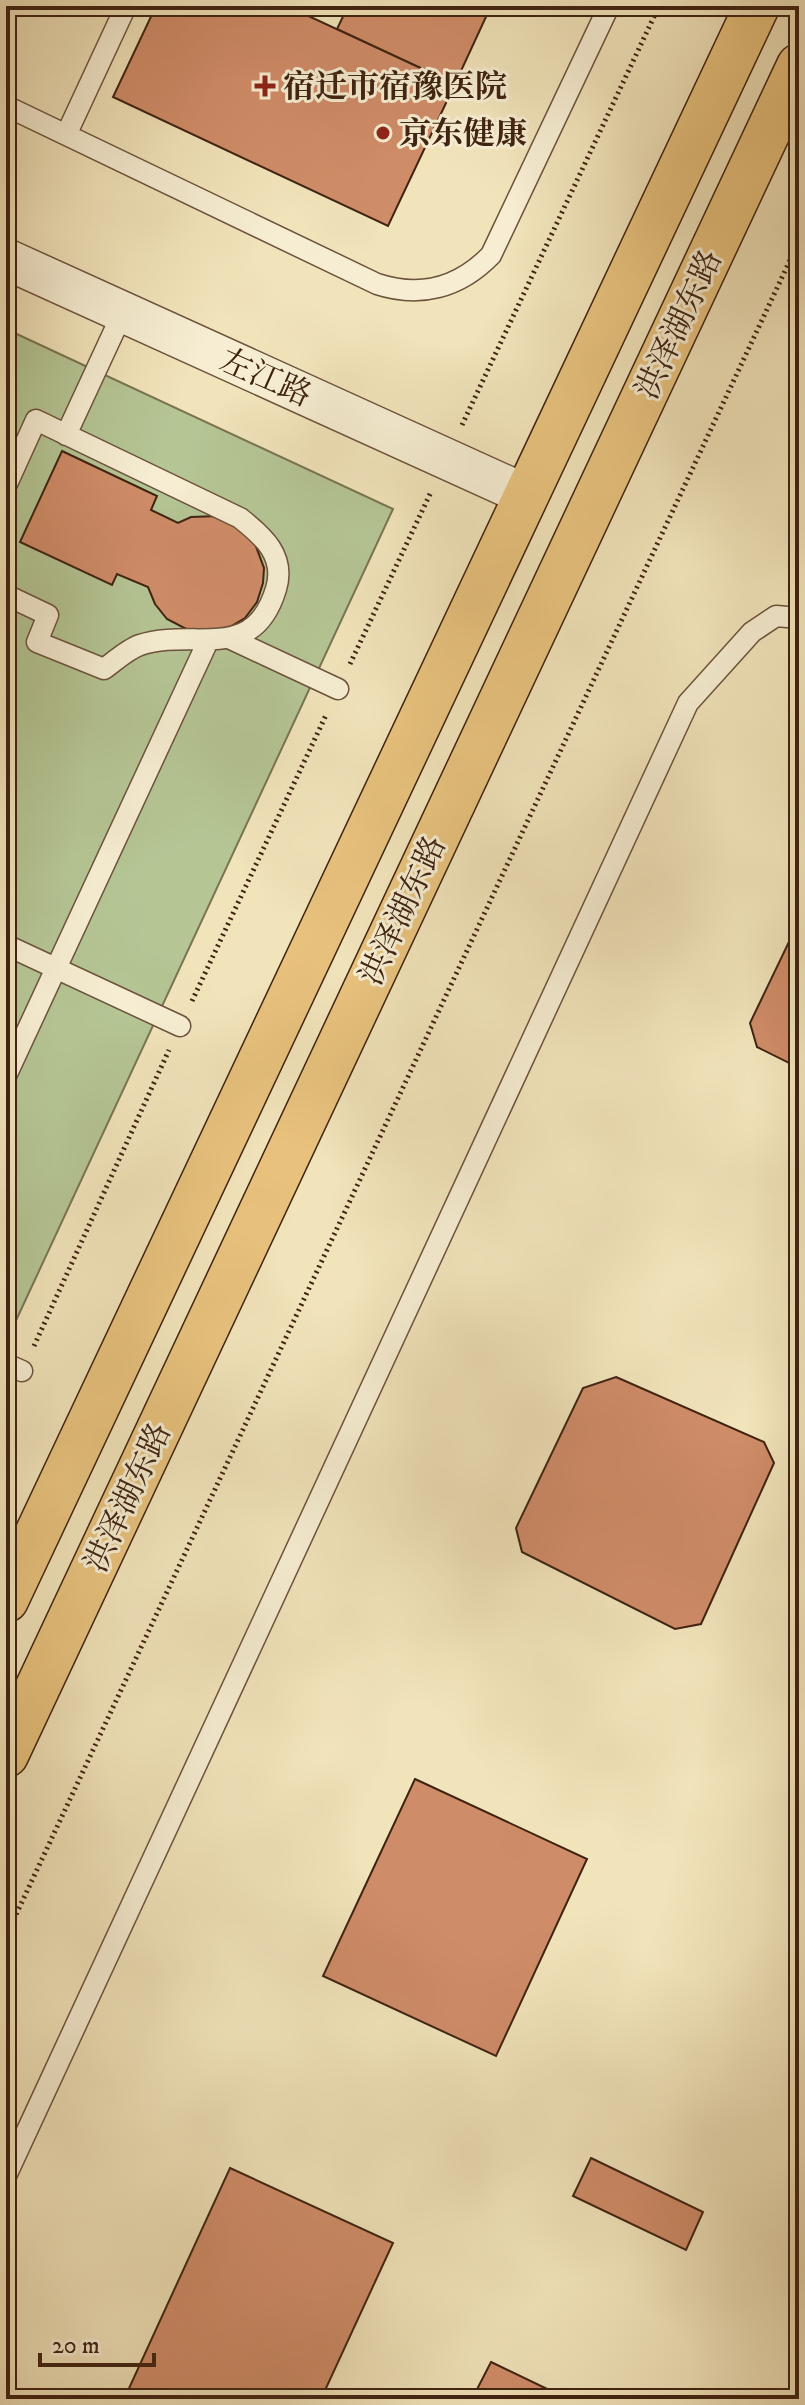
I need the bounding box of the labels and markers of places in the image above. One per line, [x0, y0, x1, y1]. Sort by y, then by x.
place label: 宿迁市宿豫医院 [283, 68, 507, 108]
marker: 宿迁市宿豫医院 [254, 75, 276, 97]
place label: 京东健康 [399, 115, 527, 155]
marker: 京东健康 [374, 124, 392, 142]

